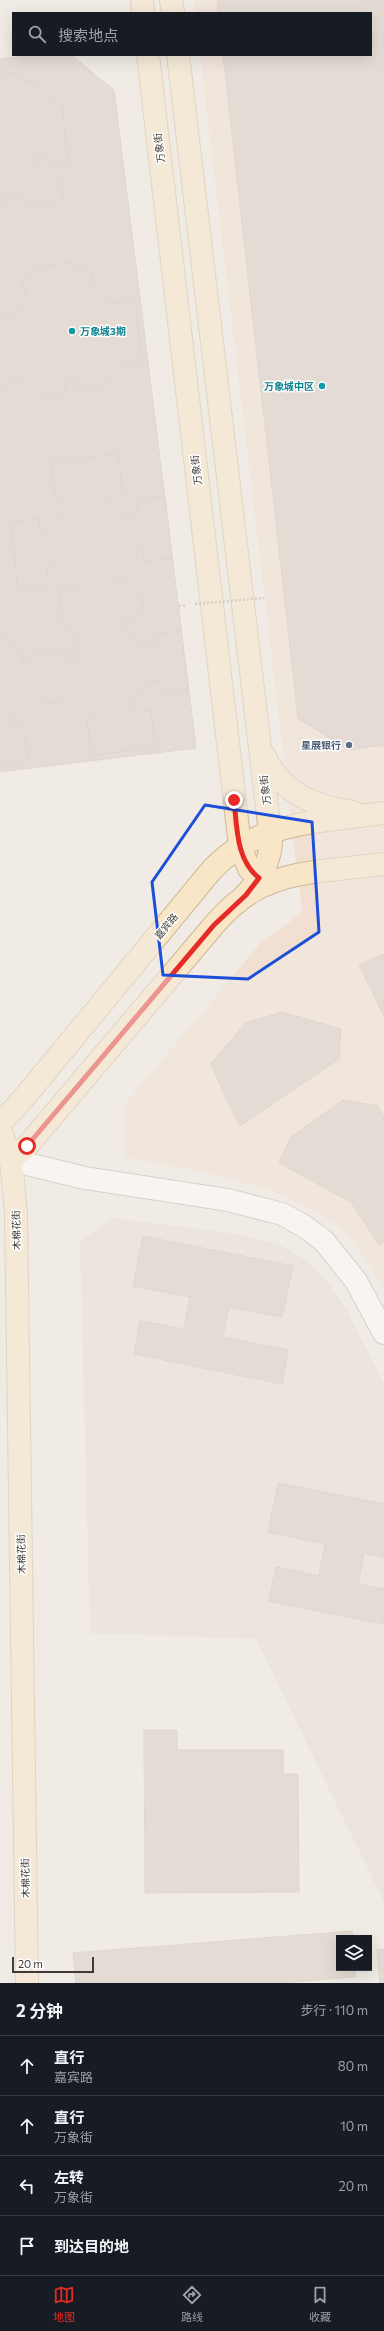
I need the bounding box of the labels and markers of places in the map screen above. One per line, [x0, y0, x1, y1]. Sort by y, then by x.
place label: 万象城3期 [80, 325, 126, 337]
marker: 万象城3期 [67, 326, 77, 336]
place label: 万象城中区 [264, 380, 314, 392]
marker: 万象城中区 [317, 381, 327, 391]
place label: 星展银行 [301, 739, 341, 751]
marker: 星展银行 [344, 740, 354, 750]

